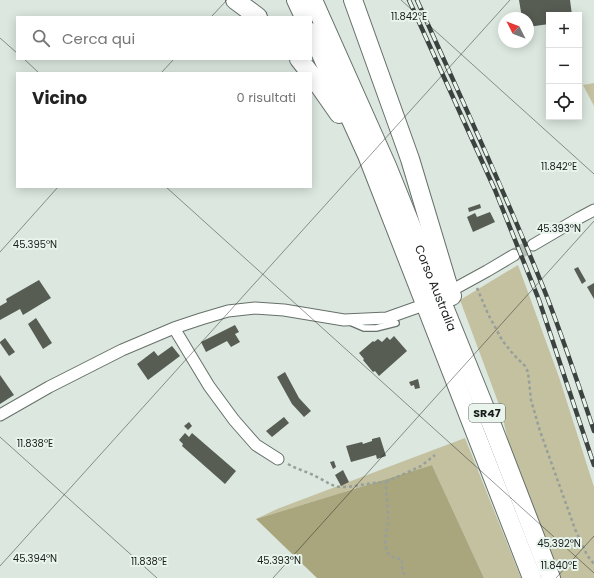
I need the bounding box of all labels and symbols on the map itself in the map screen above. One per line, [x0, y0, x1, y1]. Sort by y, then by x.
text: 11.842°E [391, 9, 427, 24]
north arrow [498, 12, 534, 48]
text: 11.842°E [541, 159, 577, 174]
text: 45.393°N [537, 221, 581, 236]
text: 45.395°N [13, 237, 57, 252]
street label: Corso Australia [411, 242, 461, 333]
road number: SR47 [469, 404, 505, 422]
text: 11.838°E [17, 436, 53, 451]
text: 45.392°N [537, 536, 581, 551]
text: 45.394°N [13, 551, 57, 566]
text: 45.393°N [257, 553, 301, 568]
text: 11.838°E [131, 554, 167, 569]
text: 11.840°E [541, 558, 577, 573]

